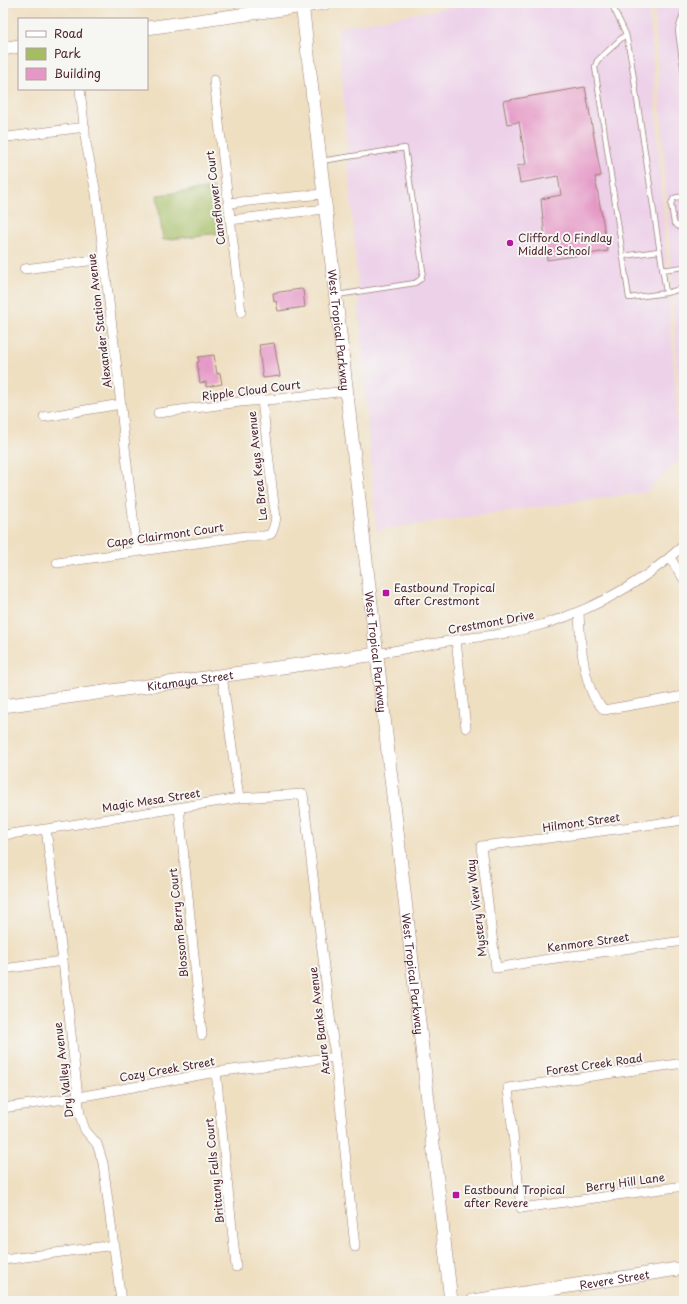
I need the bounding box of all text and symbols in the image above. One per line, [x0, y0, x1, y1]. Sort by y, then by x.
legend [18, 18, 148, 90]
text: Road [54, 24, 83, 42]
text: Park [54, 44, 81, 62]
text: Building [54, 64, 101, 82]
street label: Caneflower Court [201, 149, 229, 246]
place label: Clifford O Findlay Middle School [518, 229, 612, 259]
marker: Clifford O Findlay Middle School [505, 238, 515, 248]
street label: Alexander Station Avenue [82, 253, 116, 389]
street label: West Tropical Parkway [324, 268, 355, 391]
street label: Ripple Cloud Court [201, 375, 302, 404]
street label: La Brea Keys Avenue [243, 410, 271, 522]
street label: Cape Clairmont Court [105, 518, 225, 552]
place label: Eastbound Tropical after Crestmont [394, 579, 495, 609]
marker: Eastbound Tropical after Crestmont [381, 588, 391, 598]
street label: West Tropical Parkway [361, 590, 392, 713]
street label: Crestmont Drive [446, 606, 536, 638]
street label: Kitamaya Street [146, 665, 235, 694]
street label: Magic Mesa Street [101, 784, 202, 816]
street label: Hilmont Street [541, 808, 621, 836]
street label: Mystery View Way [462, 858, 490, 958]
street label: Blossom Berry Court [164, 867, 192, 979]
street label: West Tropical Parkway [398, 912, 429, 1035]
street label: Kenmore Street [546, 928, 631, 956]
street label: Azure Banks Avenue [304, 966, 334, 1076]
street label: Dry Valley Avenue [49, 1021, 77, 1119]
street label: Forest Creek Road [545, 1049, 644, 1079]
street label: Cozy Creek Street [118, 1052, 216, 1086]
street label: Brittany Falls Court [200, 1117, 228, 1225]
street label: Berry Hill Lane [584, 1168, 666, 1196]
place label: Eastbound Tropical after Revere [464, 1181, 565, 1211]
marker: Eastbound Tropical after Revere [451, 1190, 461, 1200]
street label: Revere Street [578, 1265, 651, 1293]

